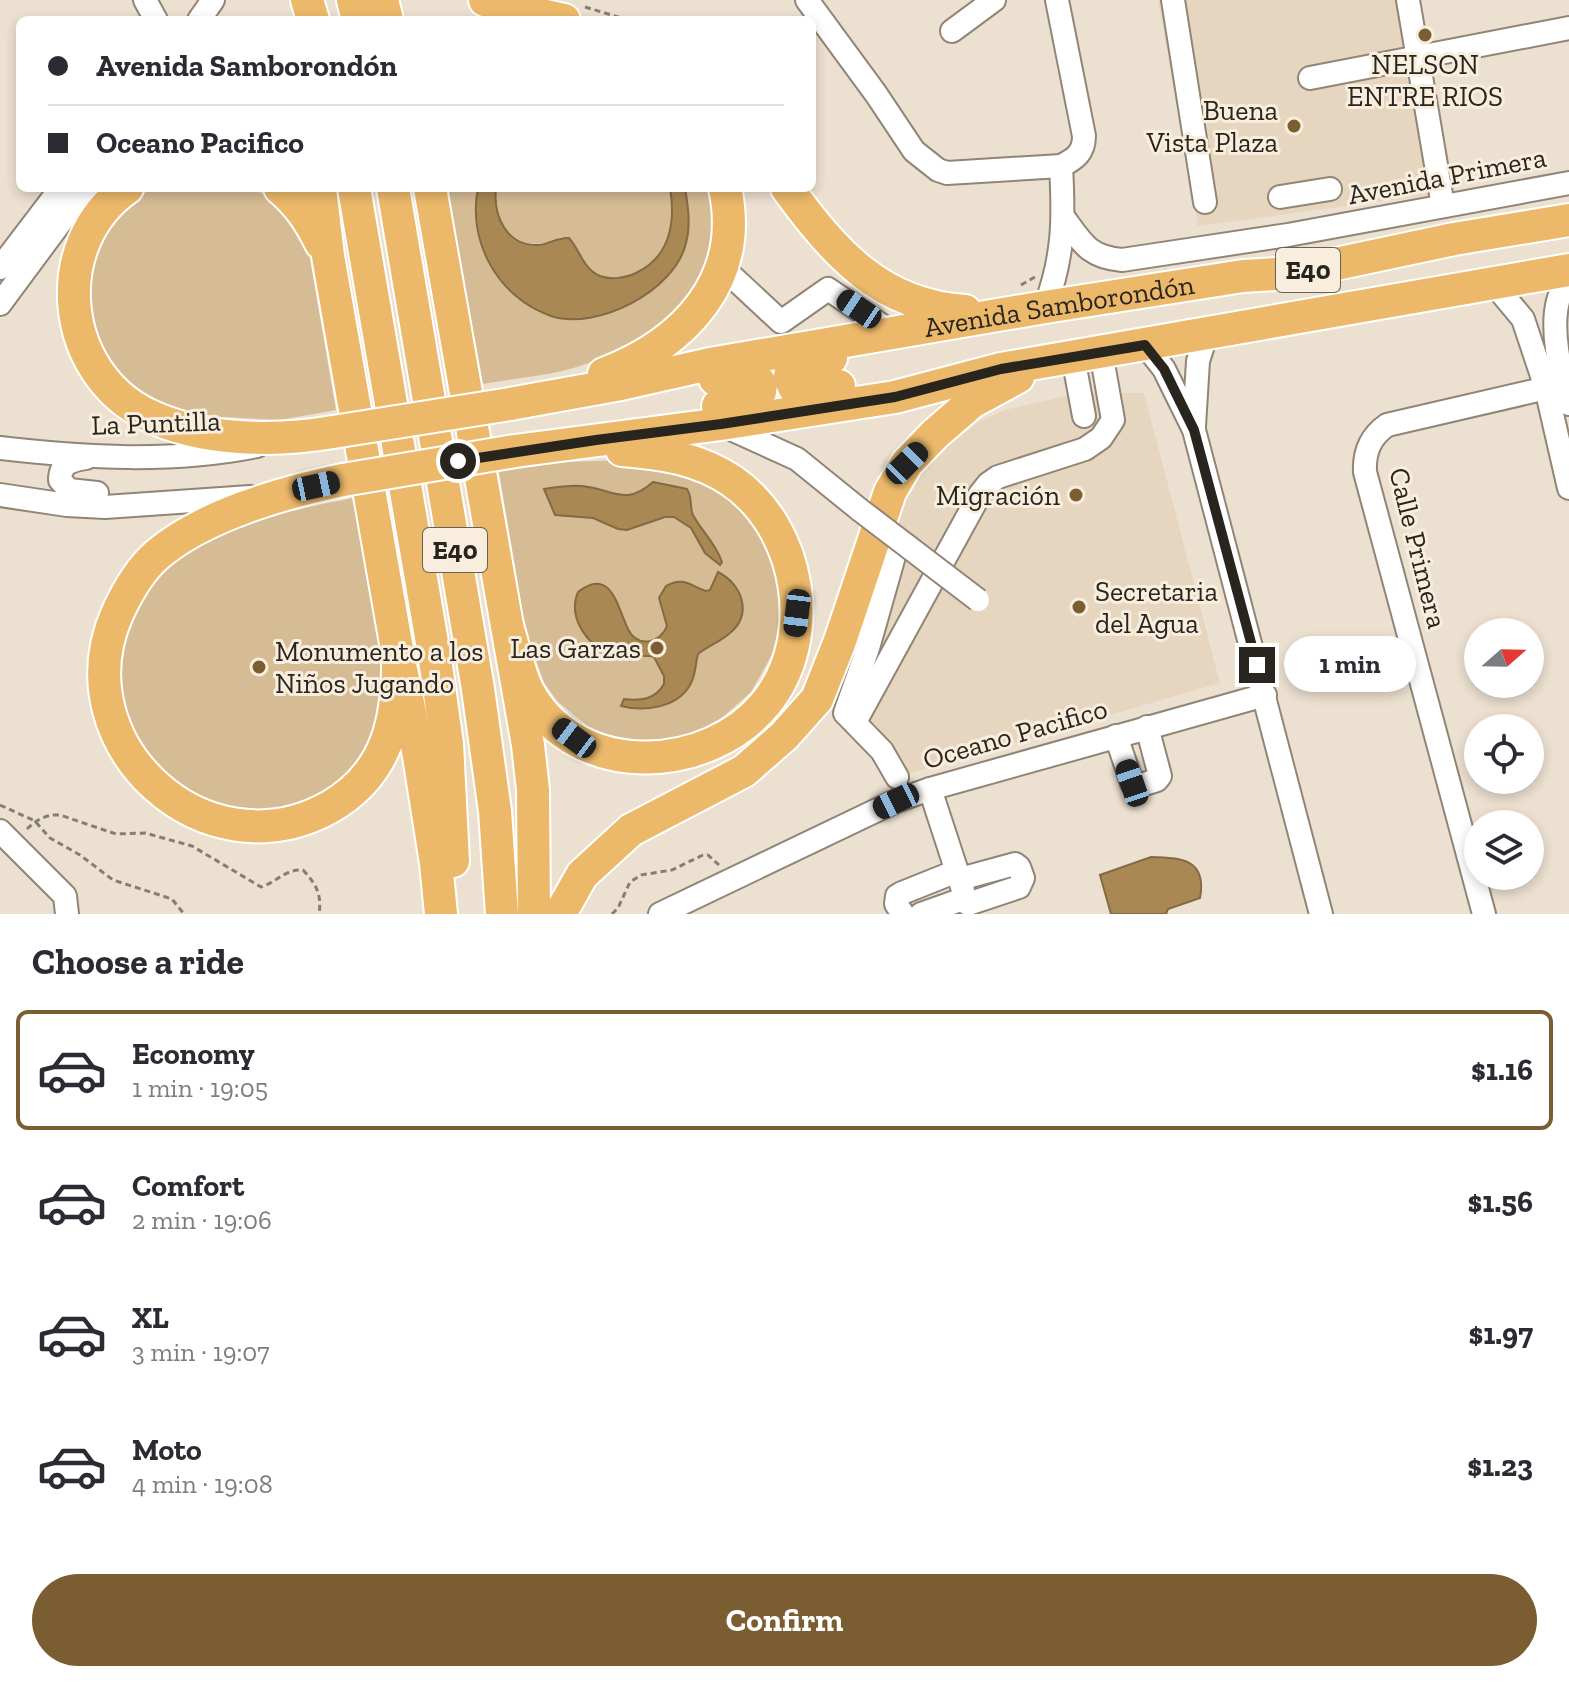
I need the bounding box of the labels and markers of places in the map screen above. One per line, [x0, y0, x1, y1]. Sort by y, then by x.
marker: NELSON ENTRE RIOS [1416, 26, 1434, 44]
place label: NELSON ENTRE RIOS [1347, 48, 1503, 113]
place label: Buena Vista Plaza [1145, 94, 1278, 159]
marker: Buena Vista Plaza [1285, 117, 1303, 135]
place label: Migración [936, 479, 1060, 512]
marker: Migración [1067, 486, 1085, 504]
place label: Secretaria del Agua [1095, 575, 1218, 640]
marker: Secretaria del Agua [1070, 598, 1088, 616]
place label: Las Garzas [510, 632, 641, 665]
place label: Monumento a los Niños Jugando [275, 635, 484, 700]
marker: Las Garzas [648, 639, 666, 657]
marker: Monumento a los Niños Jugando [250, 658, 268, 676]

